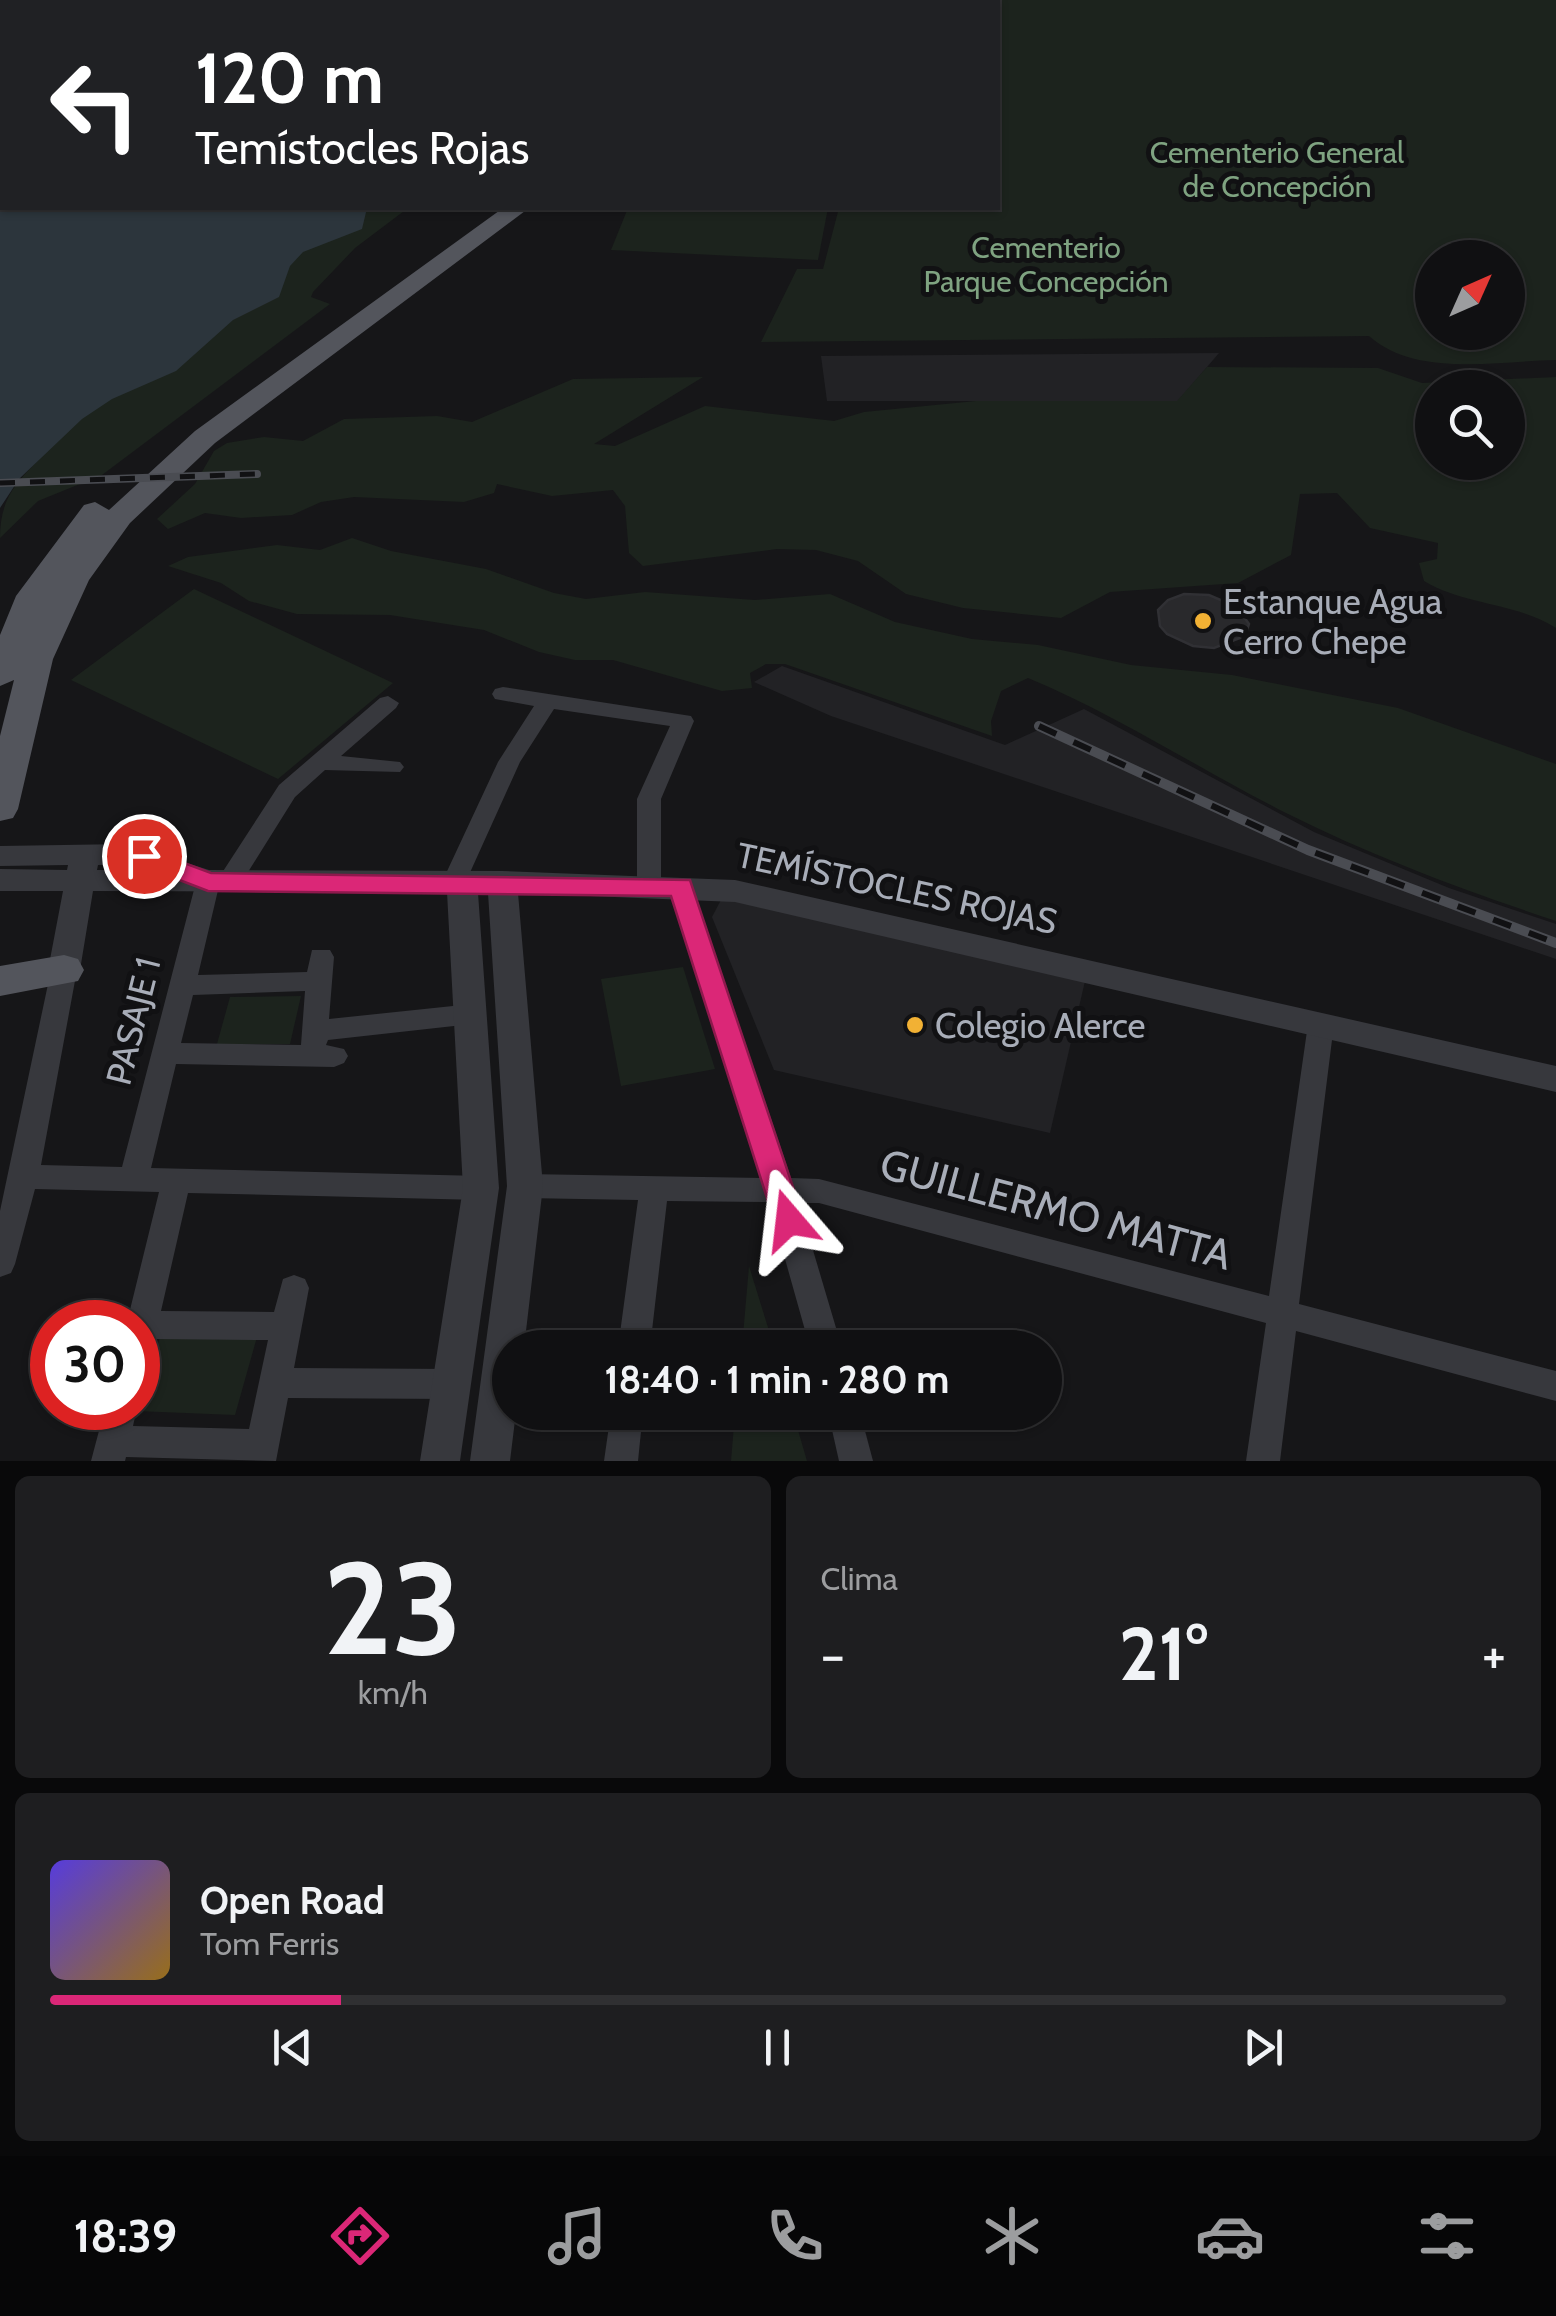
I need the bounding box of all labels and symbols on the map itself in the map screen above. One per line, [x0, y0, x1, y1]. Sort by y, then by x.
park label: Cementerio General de Concepción [1150, 134, 1404, 205]
park label: Cementerio Parque Concepción [924, 229, 1168, 300]
north arrow [1415, 240, 1525, 350]
place label: Estanque Agua Cerro Chepe [1223, 580, 1443, 663]
marker: Estanque Agua Cerro Chepe [1192, 610, 1214, 632]
pin [102, 814, 187, 899]
street label: TEMÍSTOCLES ROJAS [733, 833, 1061, 943]
street label: PASAJE 1 [96, 953, 170, 1089]
place label: Colegio Alerce [935, 1004, 1145, 1047]
marker: Colegio Alerce [904, 1014, 926, 1036]
street label: GUILLERMO MATTA [875, 1137, 1238, 1281]
position arrow [737, 1168, 841, 1272]
speed limit sign: 30 [30, 1300, 160, 1430]

